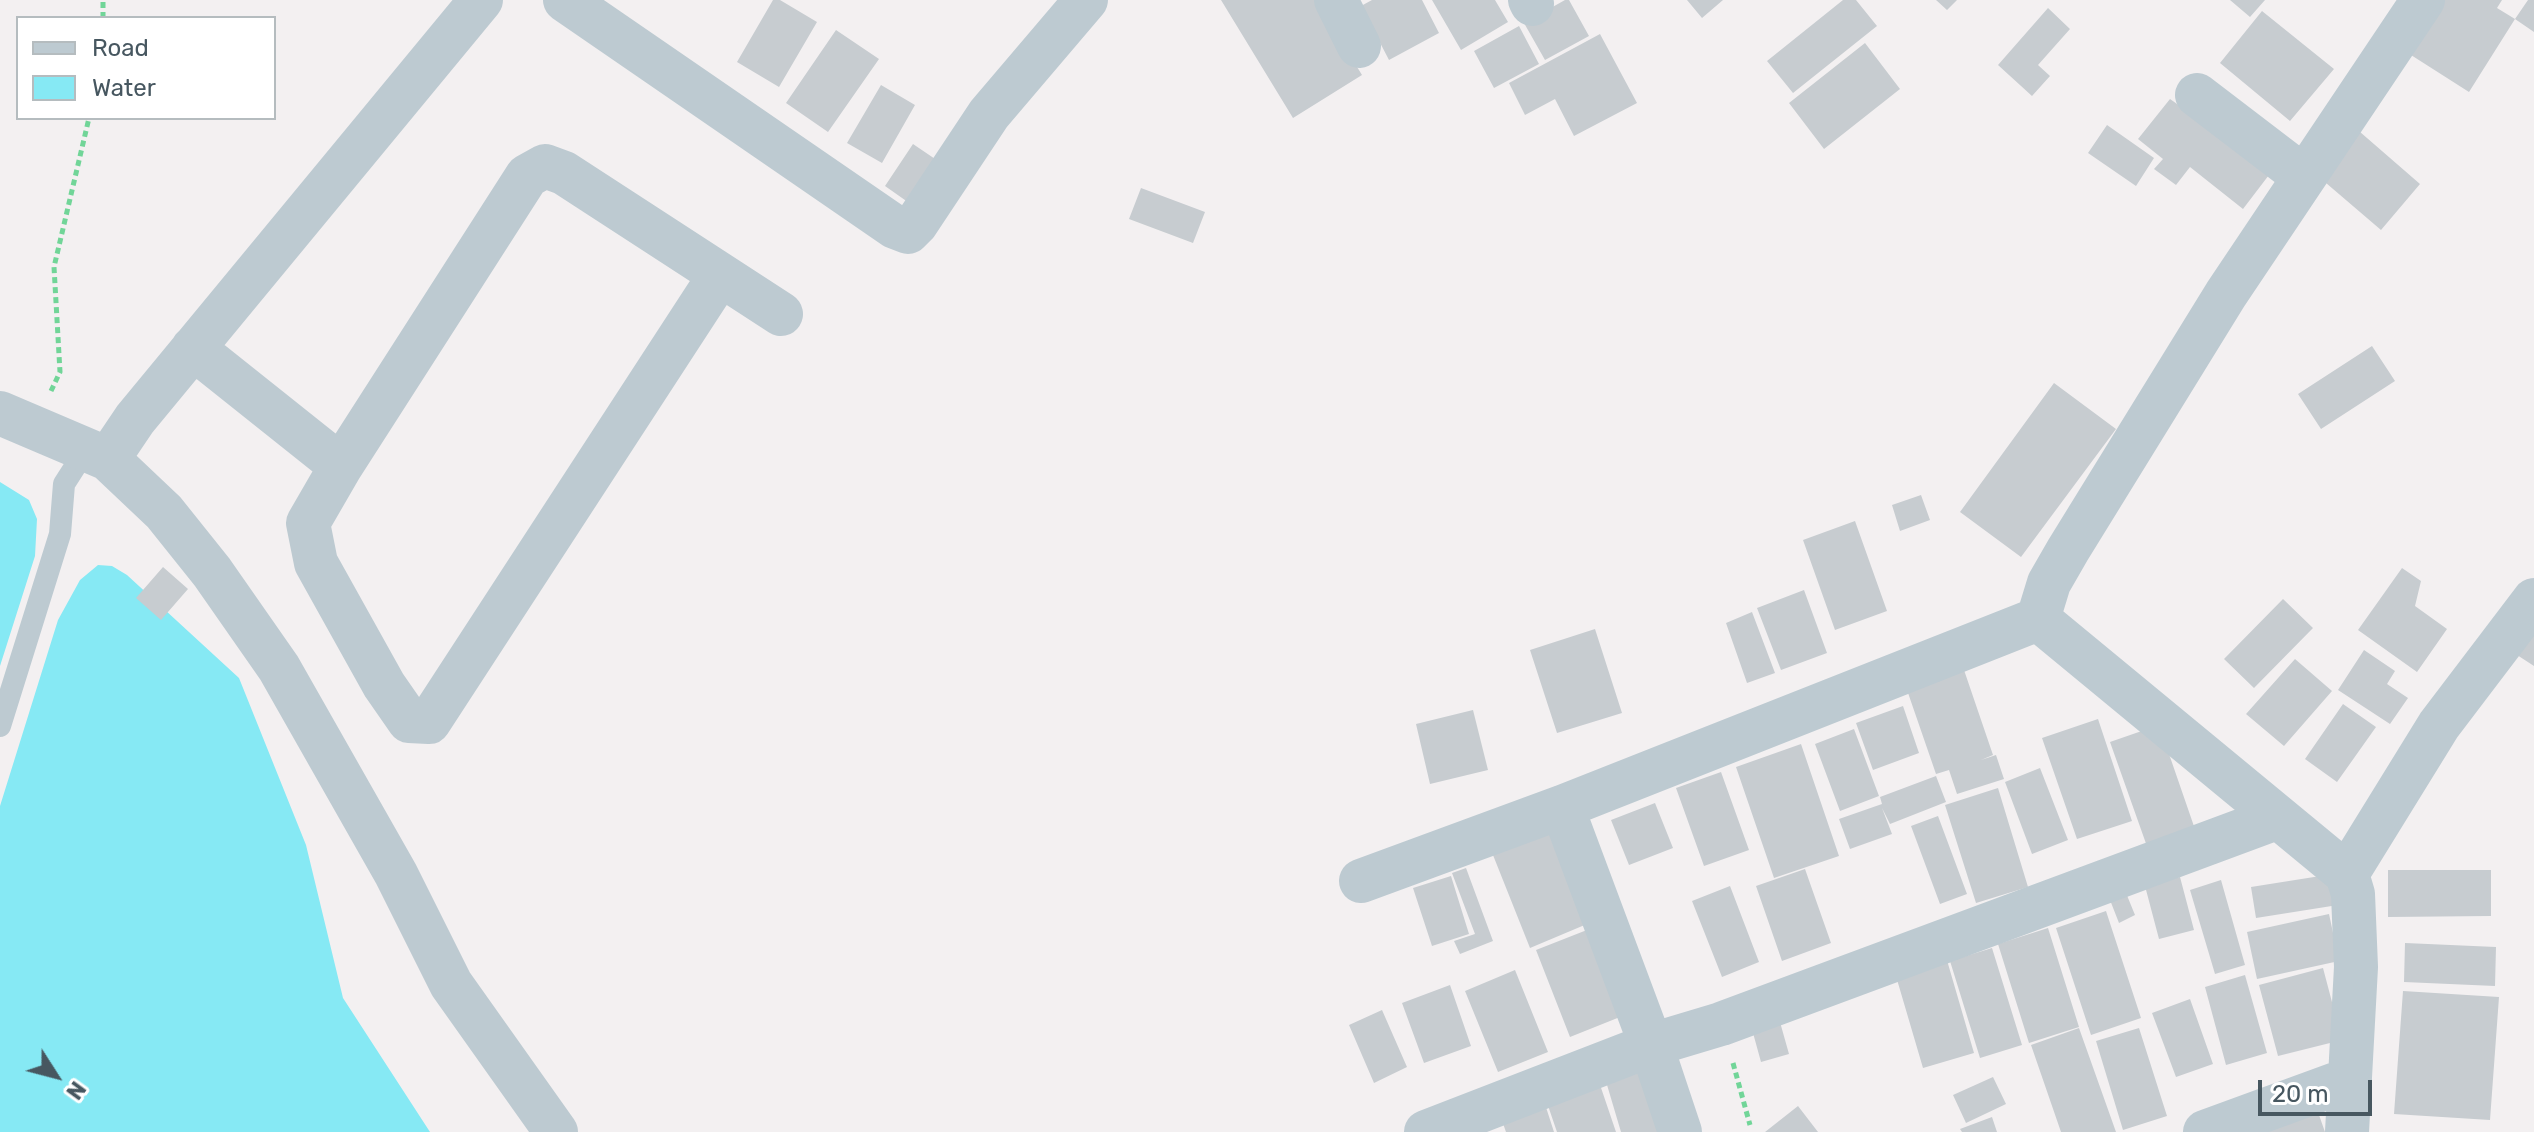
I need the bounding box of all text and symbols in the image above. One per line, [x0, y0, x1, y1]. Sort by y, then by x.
legend [16, 16, 276, 120]
text: Road [92, 34, 149, 62]
text: Water [92, 74, 156, 102]
north arrow [16, 1036, 96, 1116]
scale bar [2262, 1064, 2376, 1114]
text: N [60, 1076, 91, 1105]
text: 20 m [2272, 1080, 2329, 1108]

